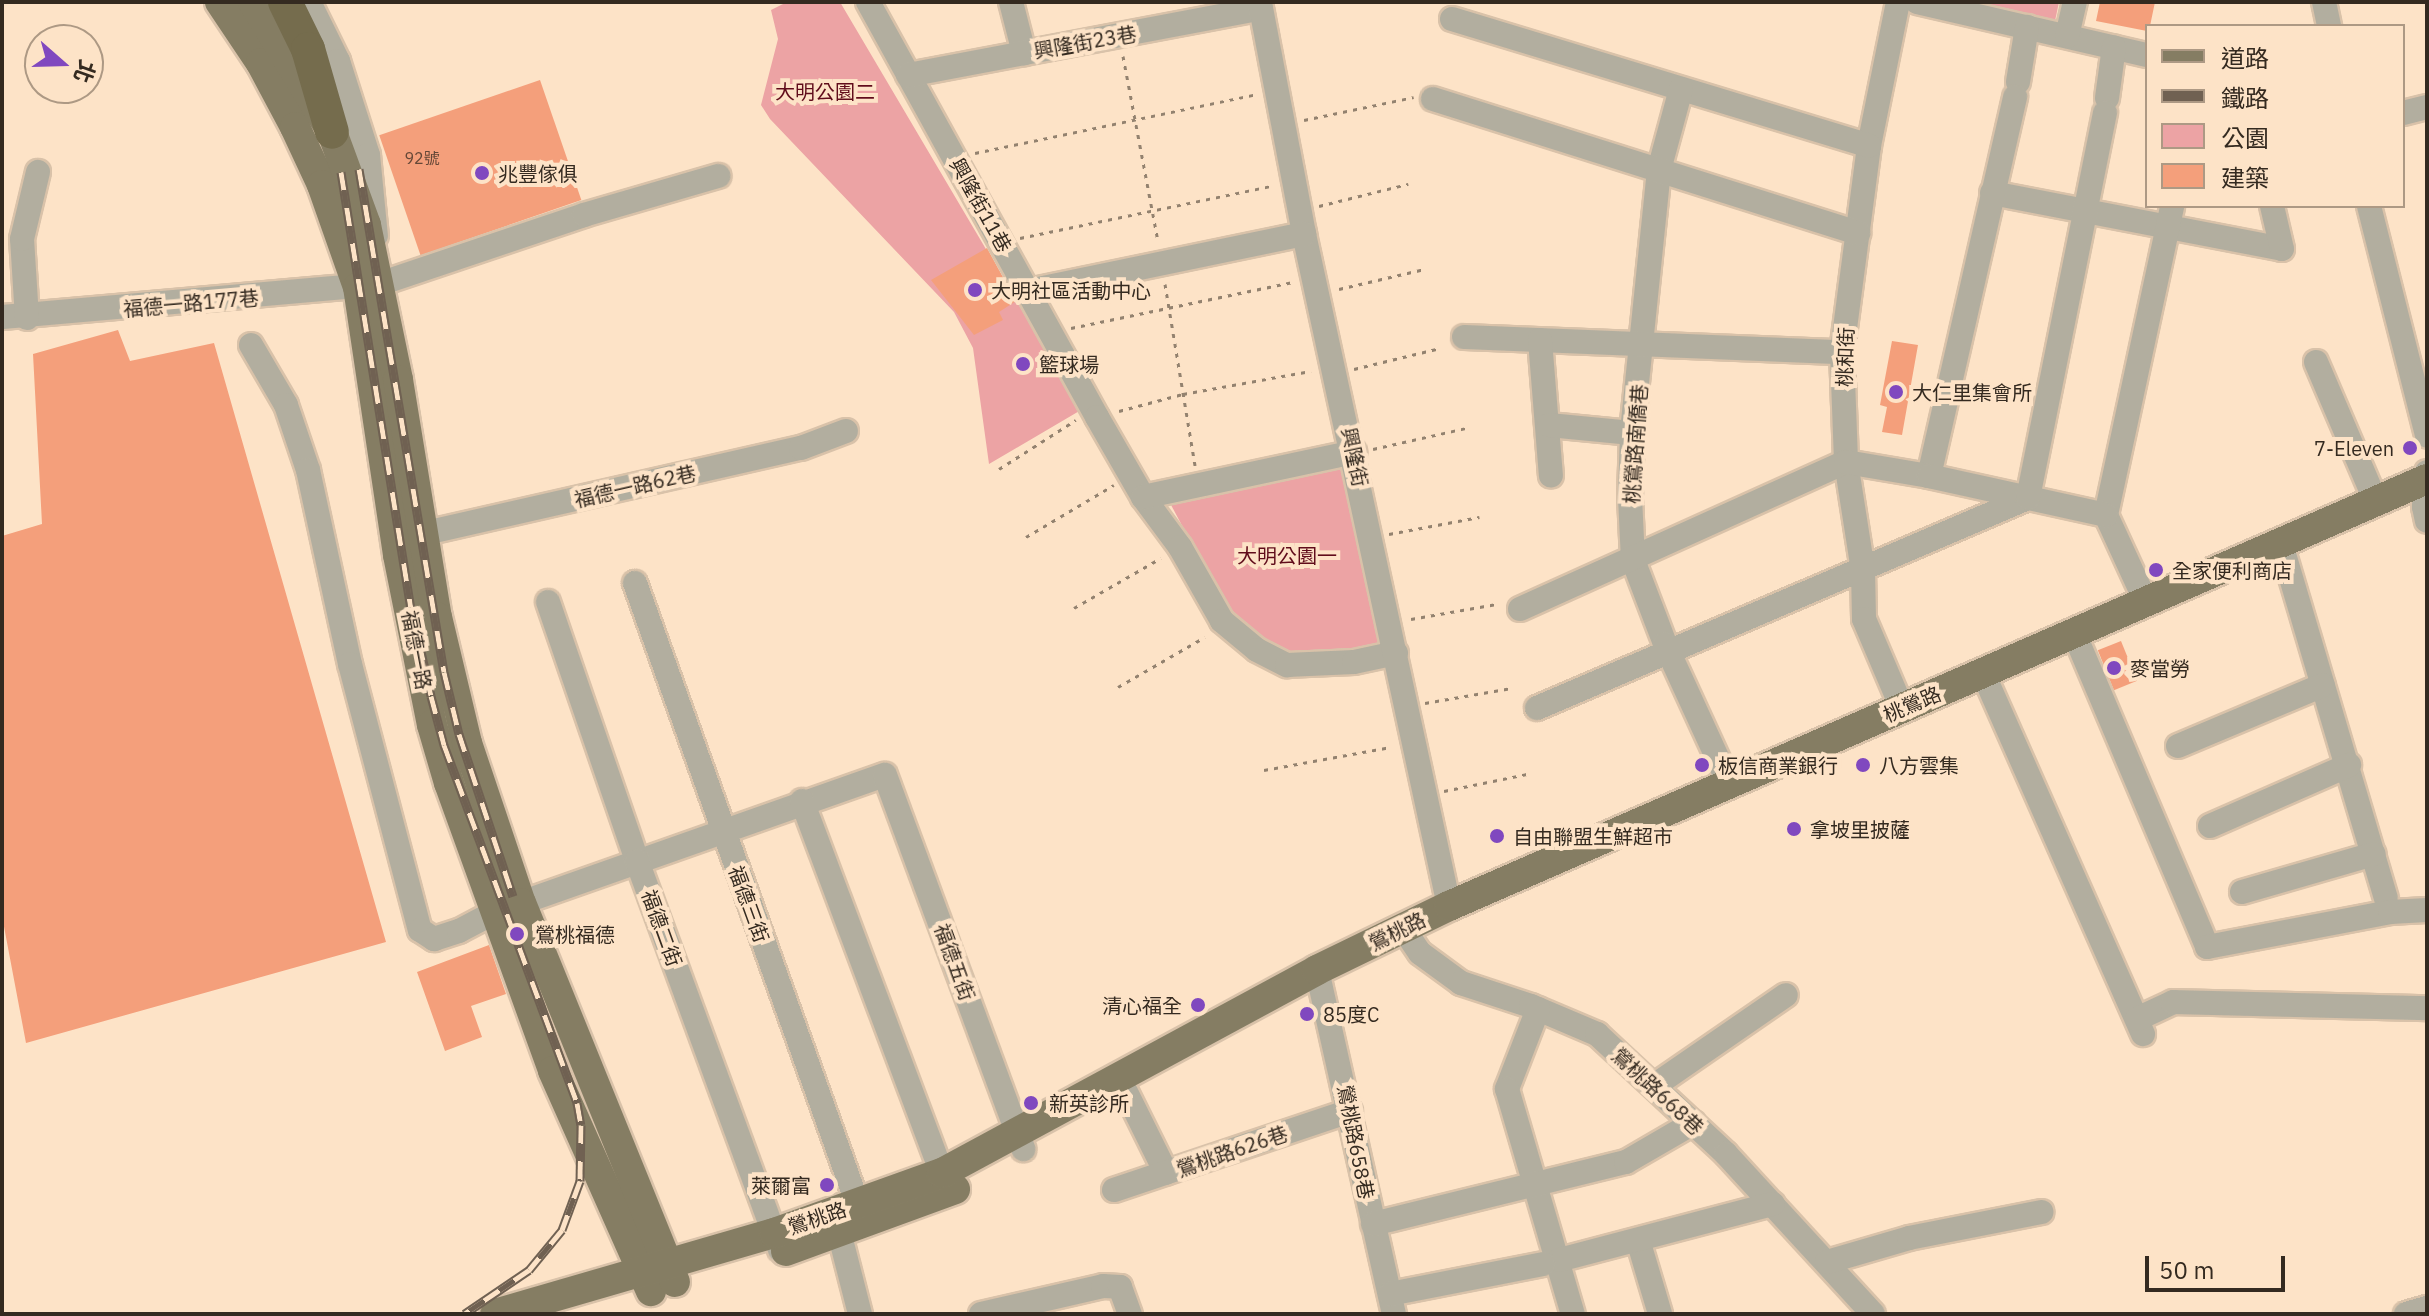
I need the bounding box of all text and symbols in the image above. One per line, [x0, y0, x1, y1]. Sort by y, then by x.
street label: 興隆街23巷 [1032, 21, 1138, 63]
north arrow [24, 24, 104, 104]
legend [2145, 24, 2405, 208]
text: 道路 [2221, 42, 2269, 74]
text: 北 [68, 56, 103, 87]
park label: 大明公園二 [775, 79, 875, 103]
text: 鐵路 [2221, 82, 2269, 114]
text: 公園 [2221, 122, 2269, 154]
house number: 92號 [404, 148, 440, 168]
street label: 興隆街11巷 [945, 154, 1017, 256]
place label: 兆豐傢俱 [498, 161, 578, 185]
text: 建築 [2221, 162, 2269, 194]
marker: 兆豐傢俱 [473, 164, 491, 182]
place label: 大明社區活動中心 [991, 278, 1151, 302]
marker: 大明社區活動中心 [966, 281, 984, 299]
street label: 福德一路177巷 [122, 285, 260, 321]
street label: 桃和街 [1832, 327, 1858, 387]
place label: 籃球場 [1039, 352, 1099, 376]
marker: 籃球場 [1014, 355, 1032, 373]
place label: 大仁里集會所 [1912, 380, 2032, 404]
street label: 桃鶯路南僑巷 [1619, 383, 1651, 505]
marker: 大仁里集會所 [1887, 383, 1905, 401]
street label: 興隆街 [1337, 425, 1373, 489]
place label: 7-Eleven [2314, 436, 2394, 460]
marker: 7-Eleven [2401, 439, 2419, 457]
street label: 福德一路62巷 [572, 460, 698, 512]
park label: 大明公園一 [1237, 543, 1337, 567]
place label: 全家便利商店 [2172, 558, 2292, 582]
marker: 全家便利商店 [2147, 561, 2165, 579]
street label: 福德一路 [398, 608, 436, 692]
place label: 麥當勞 [2130, 656, 2190, 680]
marker: 麥當勞 [2105, 659, 2123, 677]
street label: 桃鶯路 [1880, 681, 1944, 727]
place label: 板信商業銀行 [1718, 753, 1838, 777]
place label: 八方雲集 [1879, 753, 1959, 777]
marker: 板信商業銀行 [1693, 756, 1711, 774]
marker: 八方雲集 [1854, 756, 1872, 774]
place label: 拿坡里披薩 [1810, 817, 1910, 841]
marker: 拿坡里披薩 [1785, 820, 1803, 838]
place label: 自由聯盟生鮮超市 [1513, 824, 1673, 848]
marker: 自由聯盟生鮮超市 [1488, 827, 1506, 845]
street label: 福德三街 [724, 862, 774, 946]
street label: 福德二街 [637, 886, 687, 970]
street label: 鶯桃路 [1365, 907, 1429, 955]
street label: 福德五街 [930, 920, 980, 1004]
place label: 鶯桃福德 [535, 922, 615, 946]
marker: 鶯桃福德 [506, 923, 528, 945]
place label: 清心福全 [1102, 993, 1182, 1017]
marker: 清心福全 [1189, 996, 1207, 1014]
place label: 85度C [1323, 1002, 1379, 1026]
marker: 85度C [1298, 1005, 1316, 1023]
street label: 鶯桃路668巷 [1607, 1043, 1709, 1139]
street label: 鶯桃路658巷 [1333, 1083, 1379, 1201]
place label: 新英診所 [1049, 1091, 1129, 1115]
marker: 新英診所 [1020, 1092, 1042, 1114]
street label: 鶯桃路626巷 [1173, 1121, 1291, 1181]
place label: 萊爾富 [751, 1173, 811, 1197]
marker: 萊爾富 [818, 1176, 836, 1194]
street label: 鶯桃路 [785, 1197, 849, 1239]
scale bar [2149, 1240, 2289, 1290]
text: 50 m [2159, 1254, 2214, 1286]

